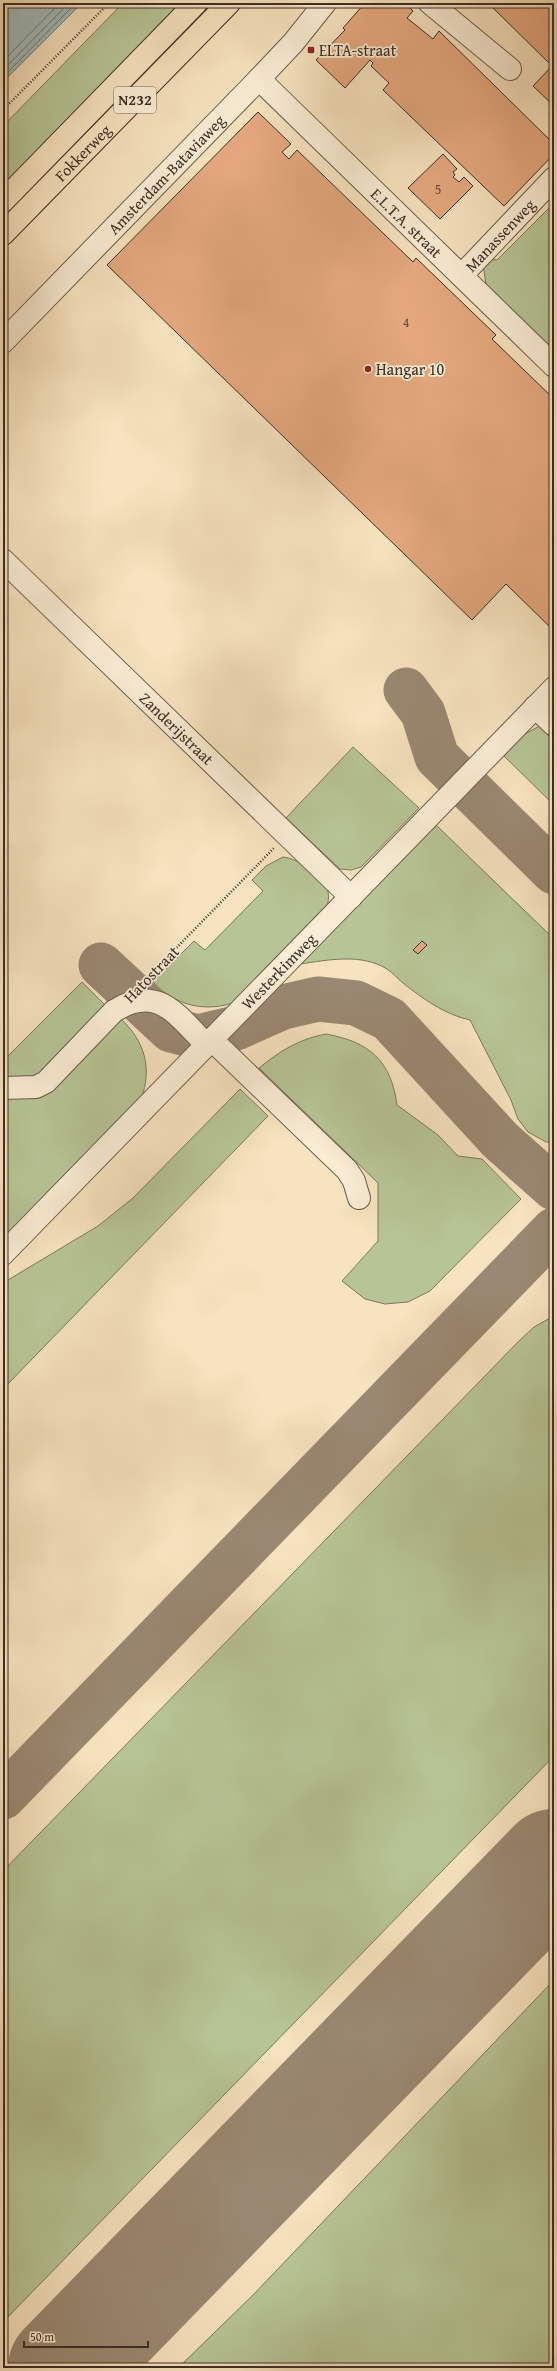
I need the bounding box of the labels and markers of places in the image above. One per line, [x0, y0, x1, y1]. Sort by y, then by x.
place label: ELTA-straat [319, 38, 397, 62]
marker: ELTA-straat [306, 45, 316, 55]
place label: Hangar 10 [376, 357, 445, 381]
marker: Hangar 10 [363, 364, 373, 374]

